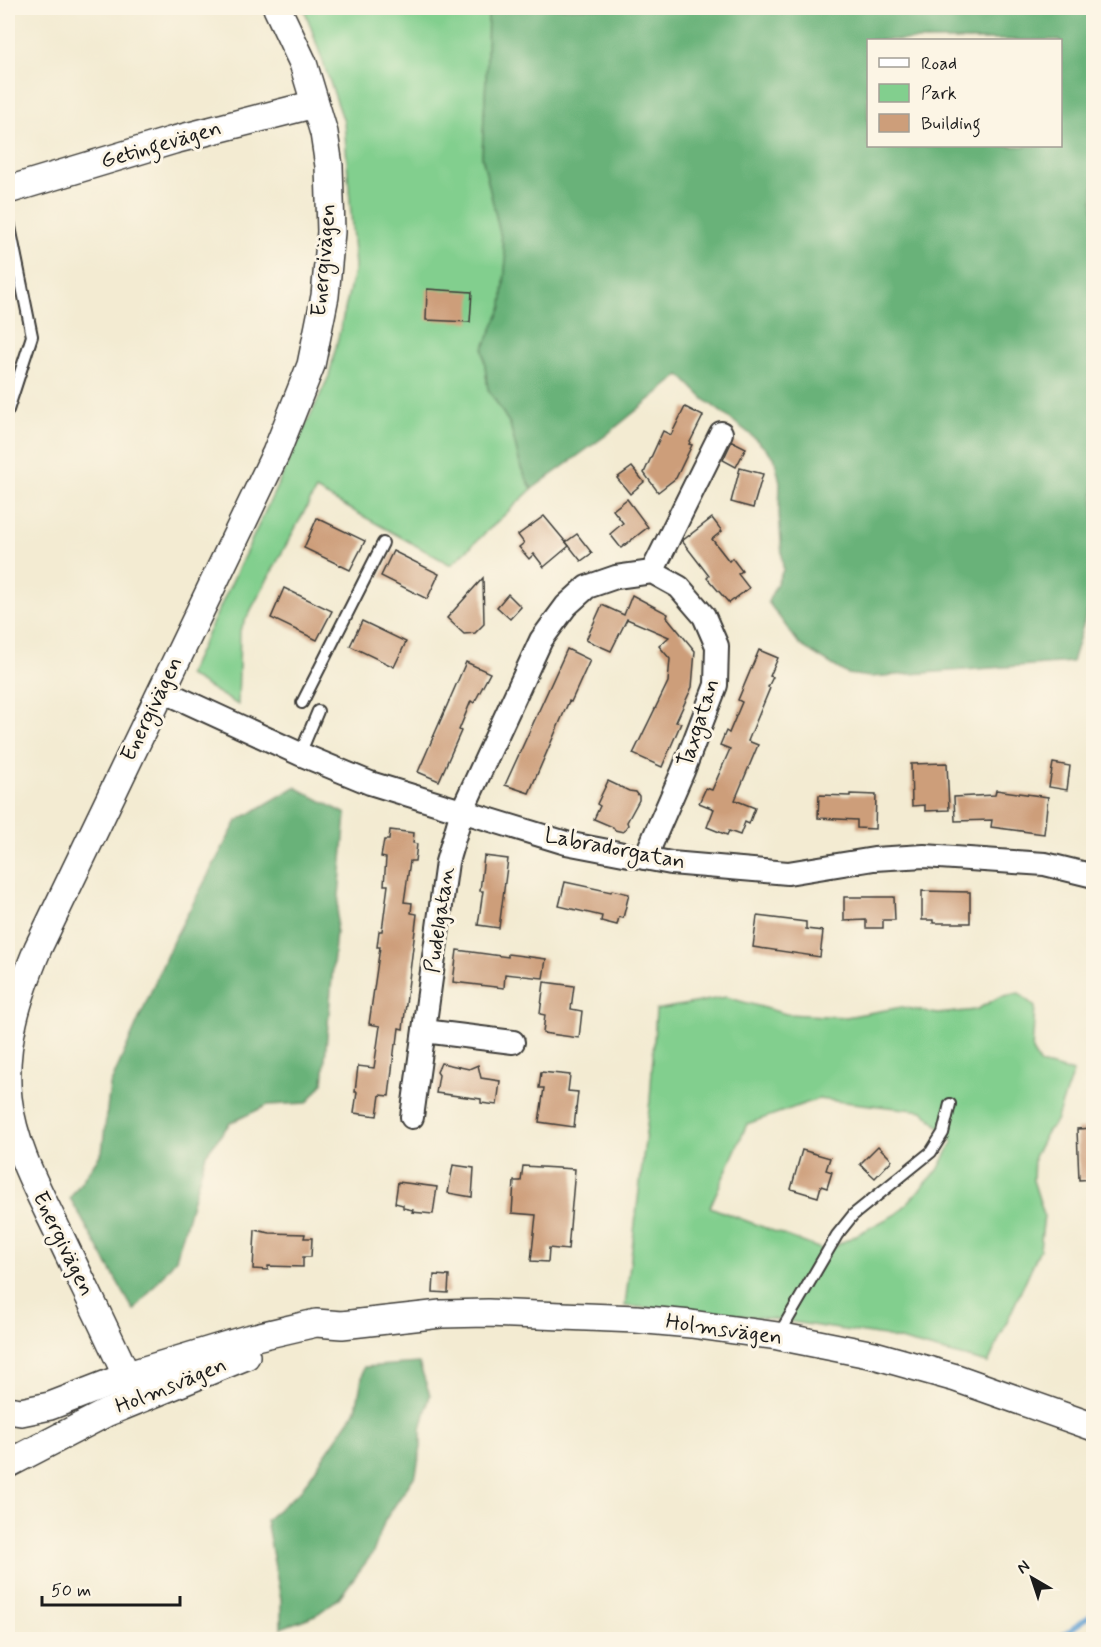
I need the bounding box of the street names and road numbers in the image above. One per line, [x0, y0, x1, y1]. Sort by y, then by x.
street label: Getingevägen [97, 114, 225, 178]
street label: Energivägen [305, 202, 346, 318]
street label: Energivägen [115, 652, 192, 767]
street label: Taxgatan [672, 675, 729, 772]
street label: Labradorgatan [542, 822, 688, 879]
street label: Pudelgatan [419, 865, 462, 975]
street label: Energivägen [23, 1187, 100, 1302]
street label: Holmsvägen [664, 1308, 784, 1353]
street label: Holmsvägen [111, 1351, 231, 1422]

